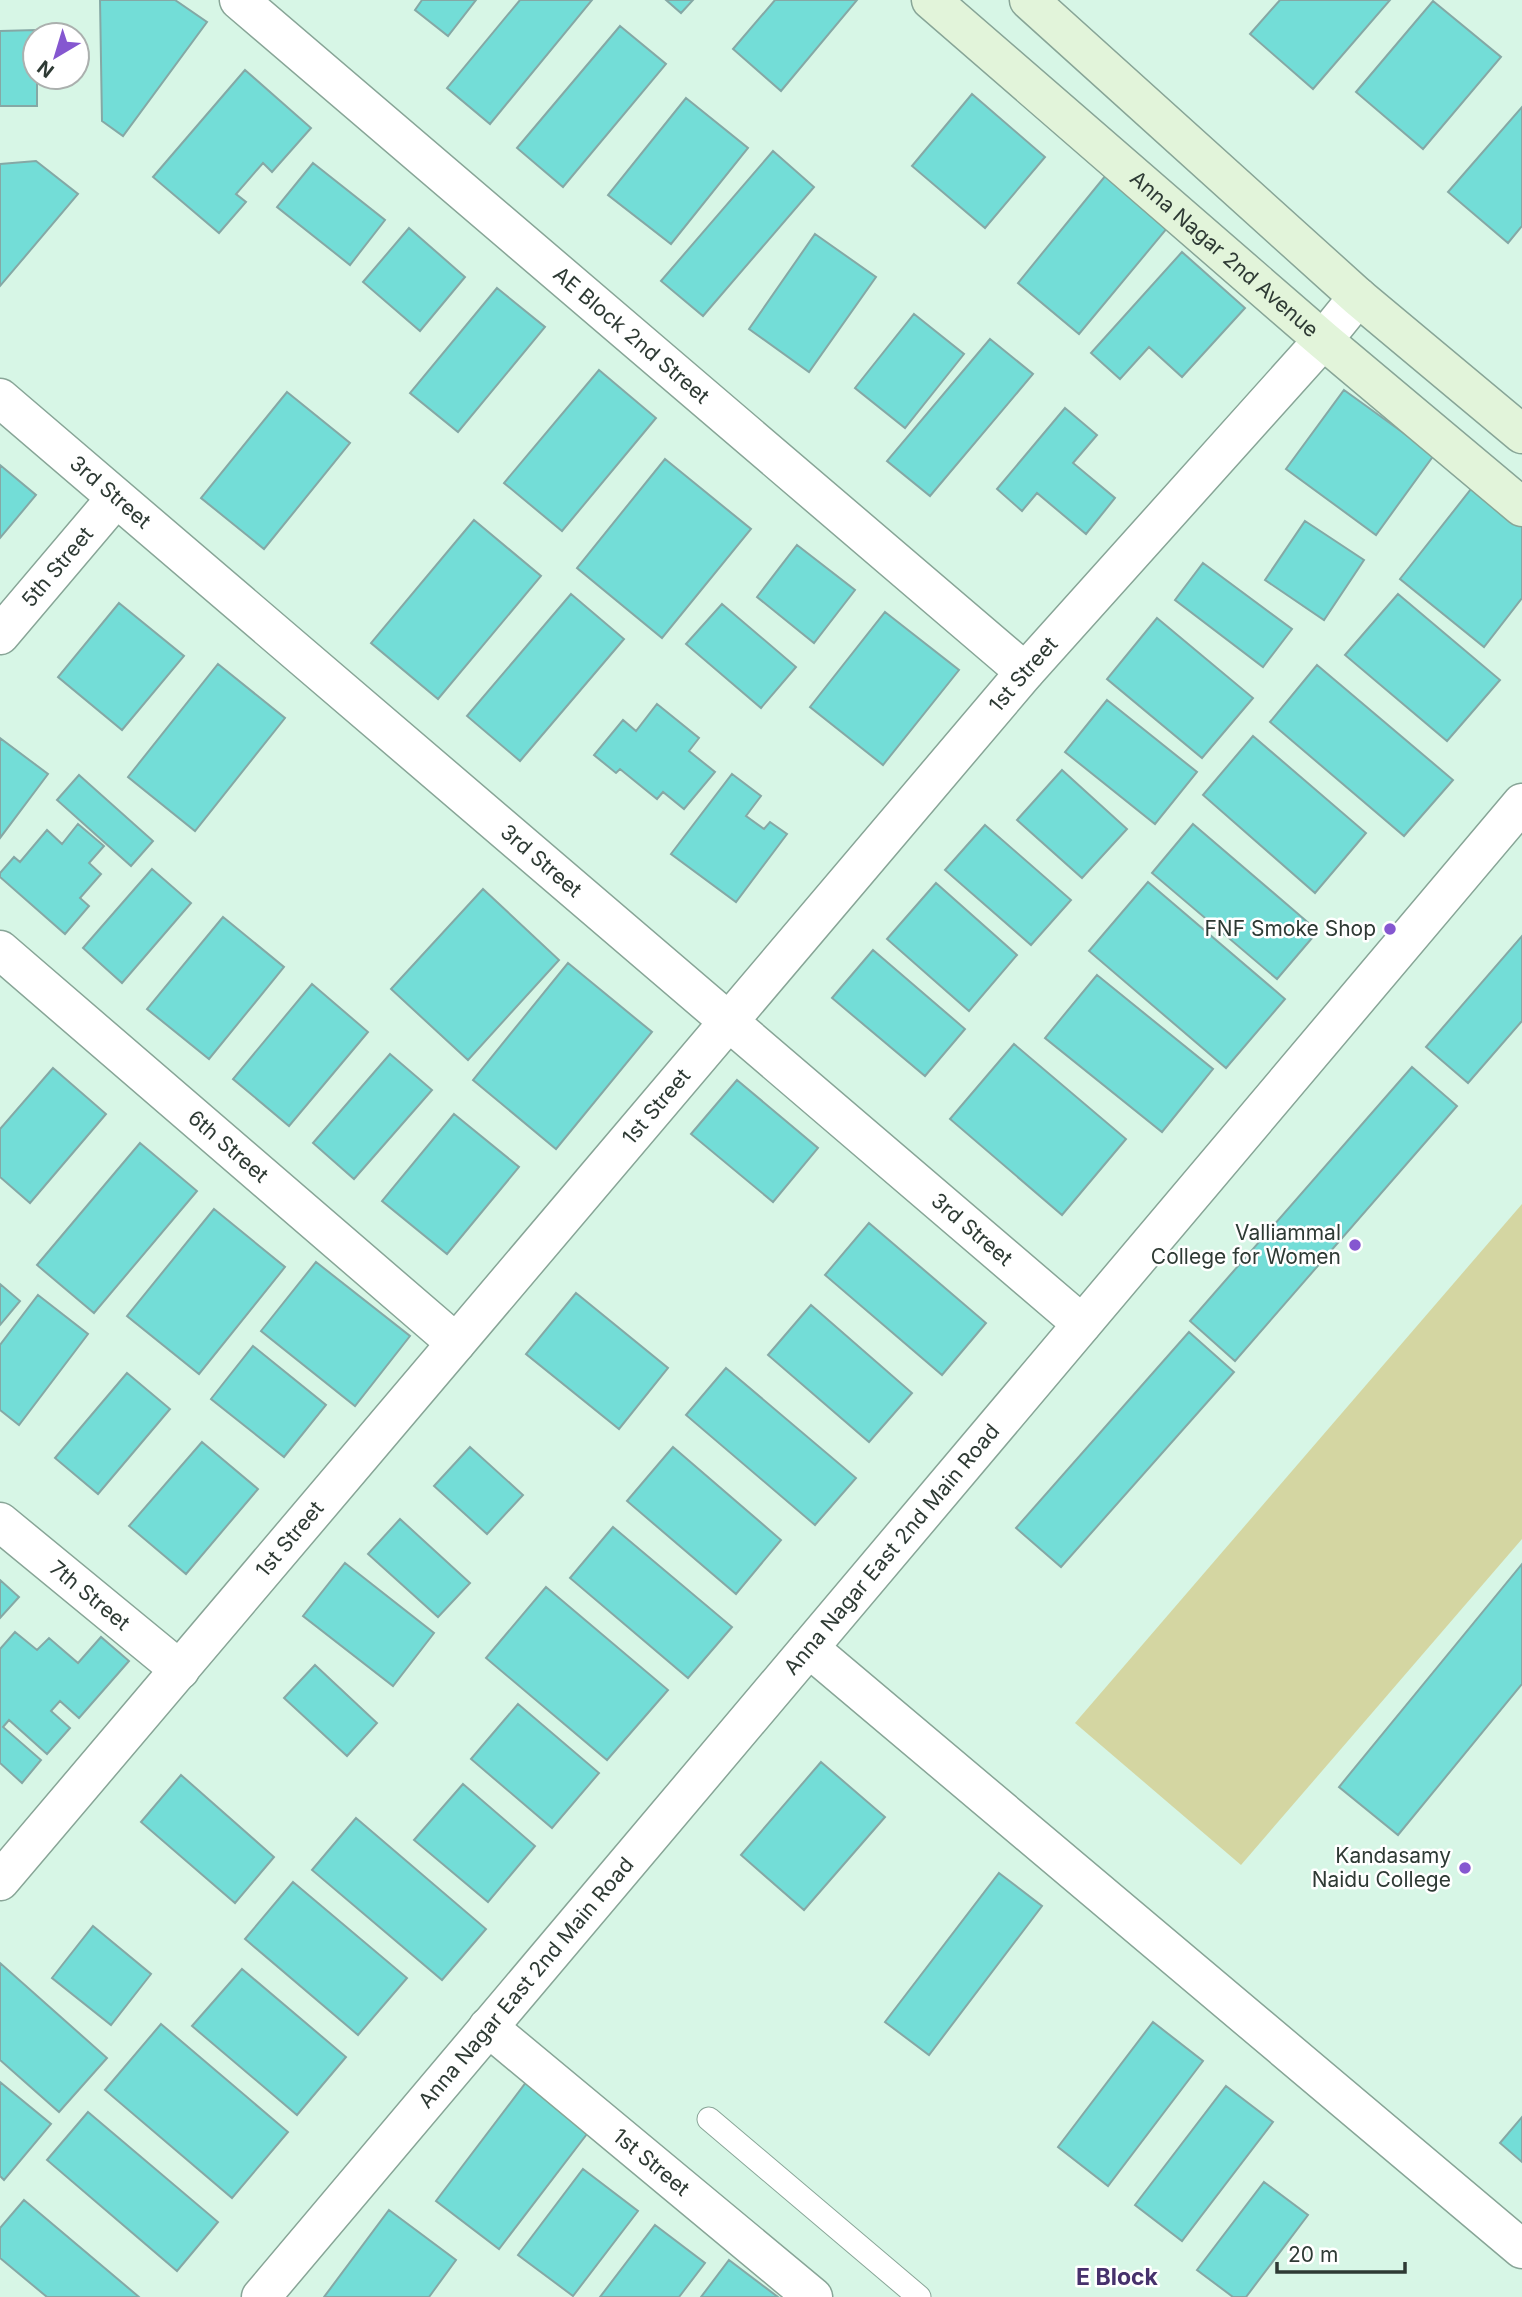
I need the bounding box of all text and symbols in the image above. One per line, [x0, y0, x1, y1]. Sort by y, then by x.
north arrow [21, 21, 91, 91]
text: N [33, 55, 59, 83]
street label: Anna Nagar 2nd Avenue [1125, 165, 1324, 342]
street label: AE Block 2nd Street [548, 261, 715, 409]
street label: 3rd Street [65, 450, 156, 534]
street label: 5th Street [16, 521, 98, 612]
street label: 1st Street [983, 631, 1063, 717]
street label: 3rd Street [496, 819, 587, 902]
place label: FNF Smoke Shop [1204, 916, 1376, 941]
marker: FNF Smoke Shop [1382, 921, 1398, 937]
street label: 1st Street [617, 1063, 695, 1150]
street label: 6th Street [183, 1105, 274, 1188]
street label: 3rd Street [926, 1188, 1018, 1271]
place label: Valliammal College for Women [1151, 1220, 1341, 1269]
marker: Valliammal College for Women [1347, 1237, 1363, 1253]
street label: Anna Nagar East 2nd Main Road [779, 1419, 1004, 1680]
street label: 1st Street [250, 1496, 329, 1582]
street label: 7th Street [45, 1555, 135, 1636]
place label: Kandasamy Naidu College [1312, 1843, 1451, 1892]
street label: Anna Nagar East 2nd Main Road [413, 1852, 639, 2113]
marker: Kandasamy Naidu College [1457, 1860, 1473, 1876]
street label: 1st Street [608, 2123, 695, 2201]
scale bar [1277, 2230, 1405, 2274]
text: 20 m [1288, 2242, 1338, 2267]
district label: E Block [1076, 2263, 1159, 2291]

